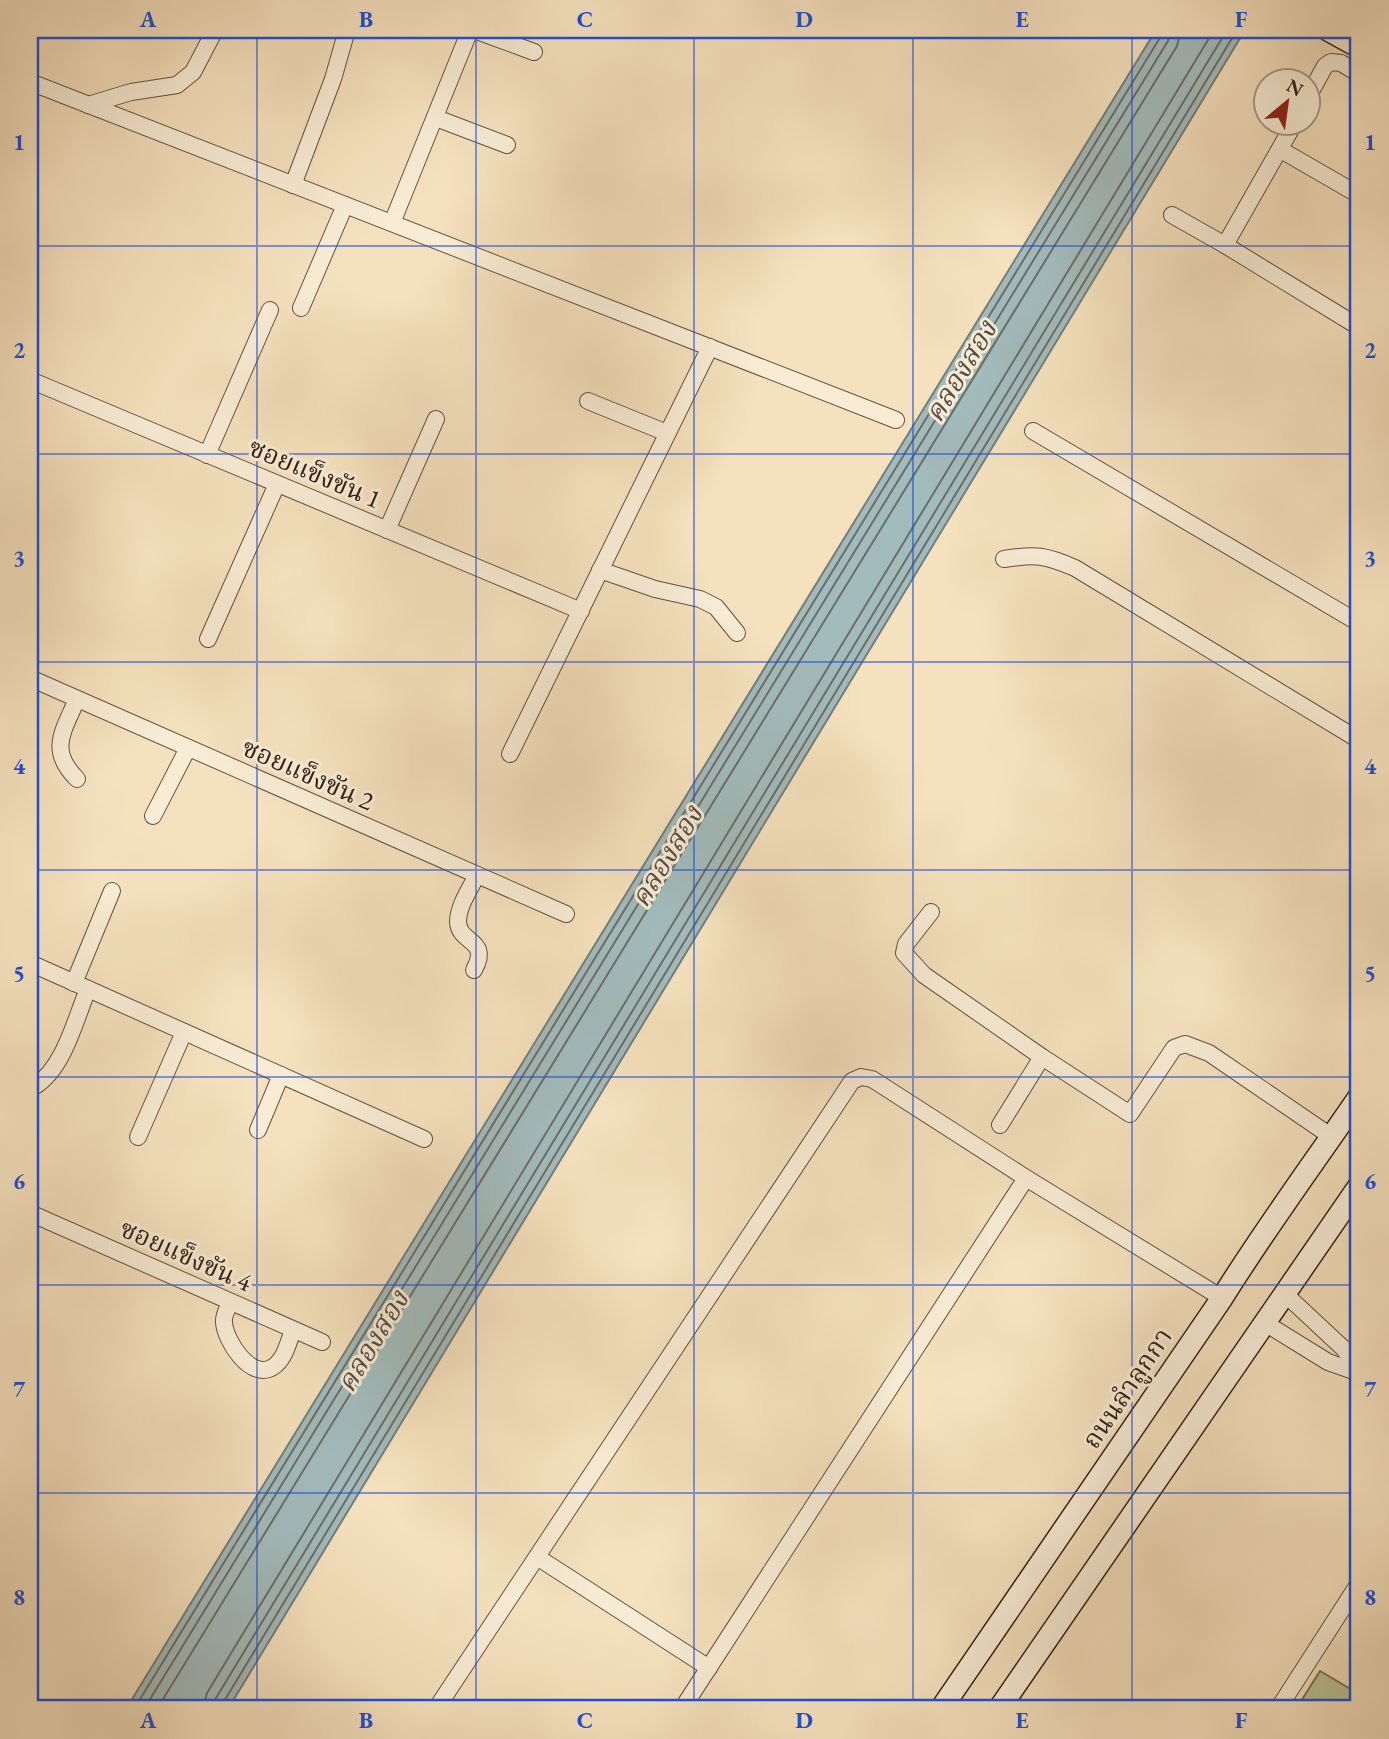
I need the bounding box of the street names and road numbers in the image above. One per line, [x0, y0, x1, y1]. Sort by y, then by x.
street label: ซอยแข็งขัน 1 [244, 430, 386, 516]
street label: ซอยแข็งขัน 2 [237, 730, 380, 818]
street label: ซอยแข็งขัน 4 [115, 1211, 258, 1299]
street label: ถนนลำลูกกา [1074, 1321, 1181, 1456]

